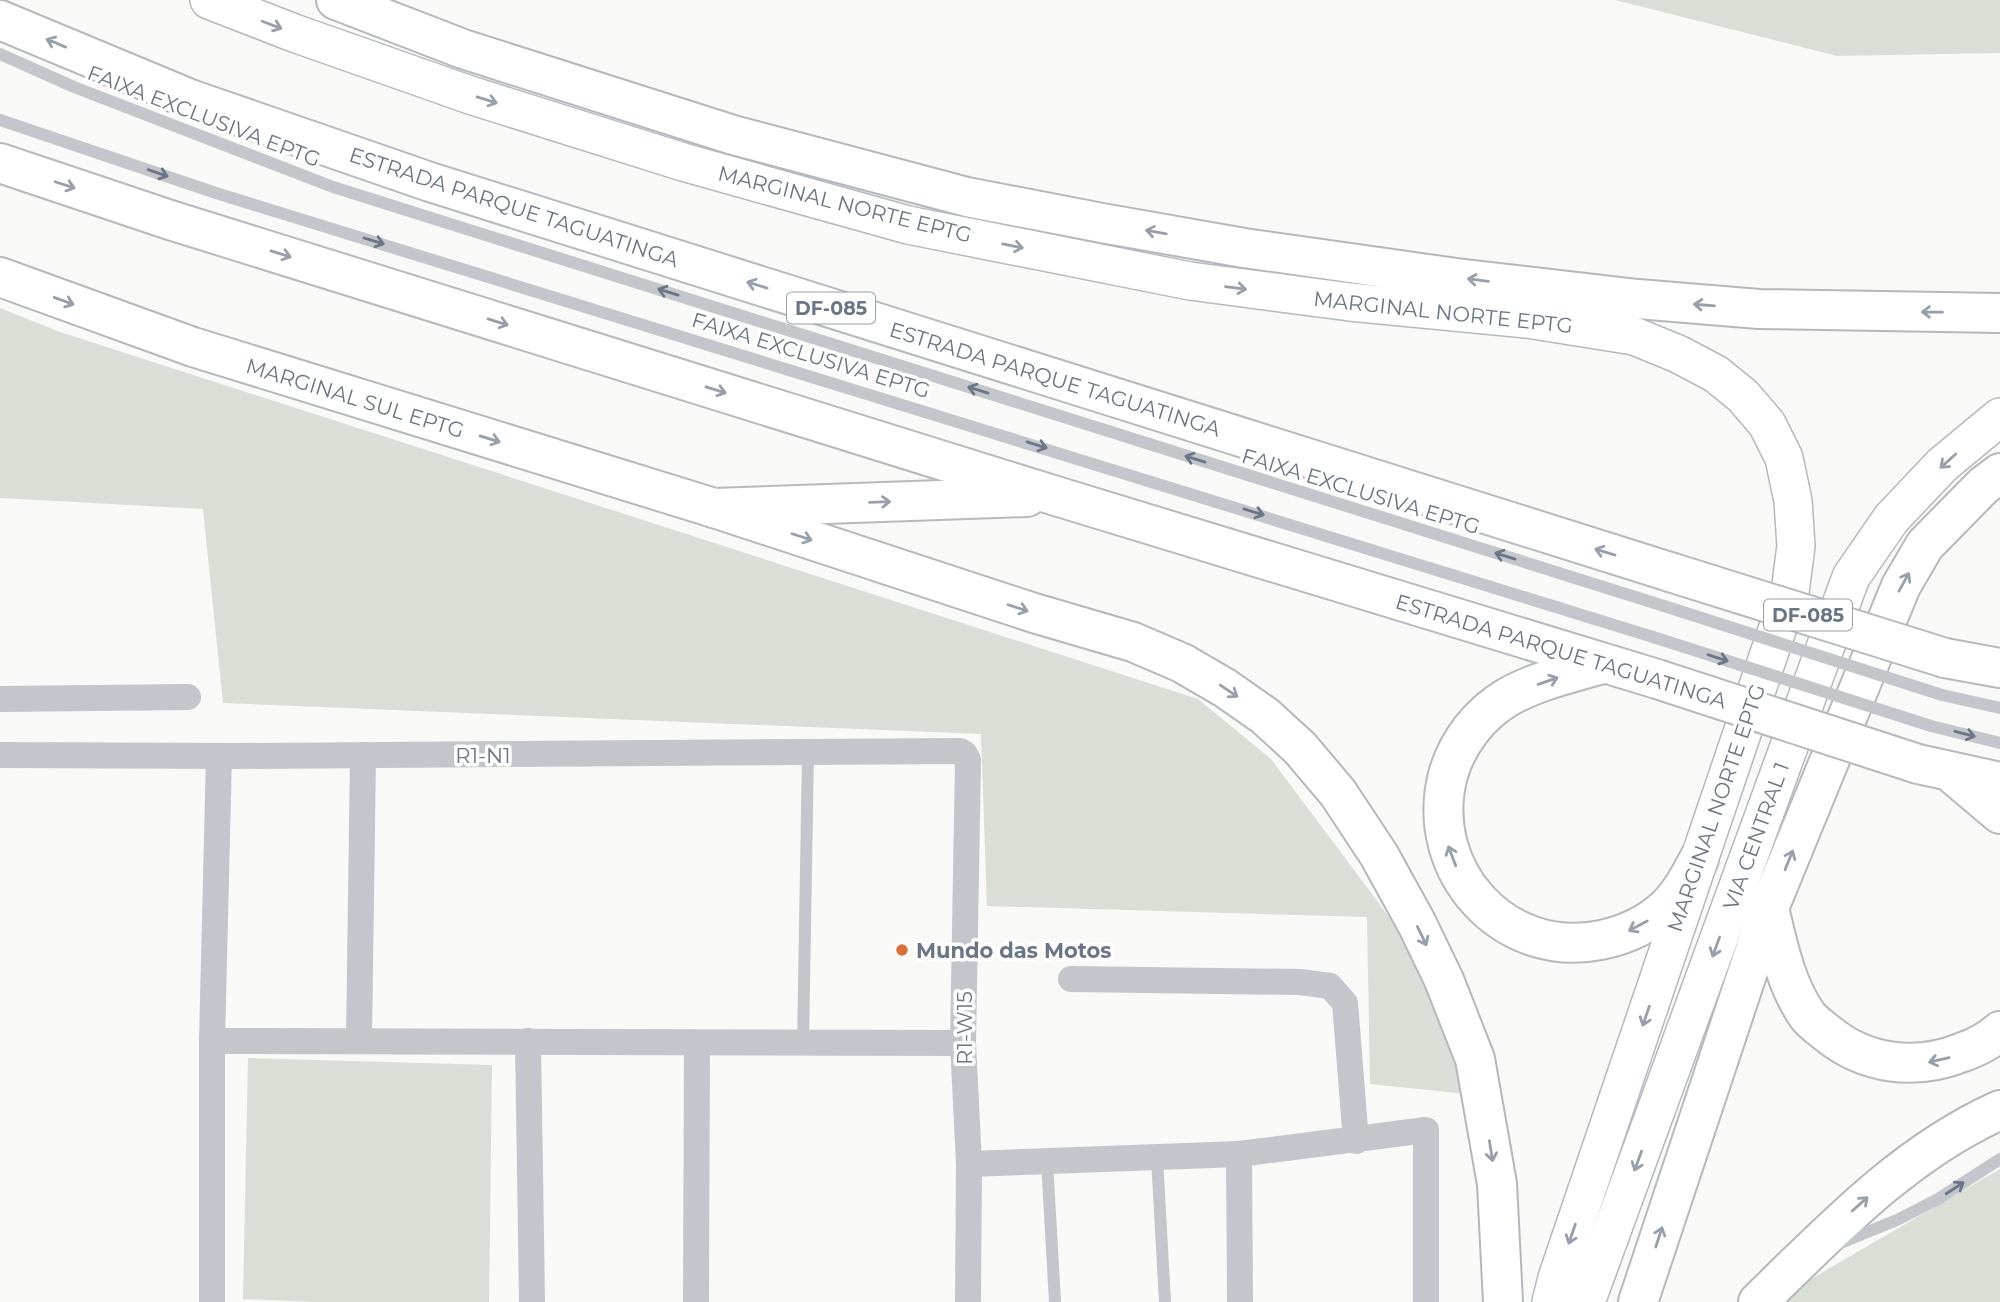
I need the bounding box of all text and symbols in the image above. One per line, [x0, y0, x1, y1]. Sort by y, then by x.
one-way arrow [261, 19, 283, 32]
one-way arrow [45, 36, 67, 49]
street label: FAIXA EXCLUSIVA EPTG [84, 60, 324, 172]
one-way arrow [476, 95, 498, 108]
street label: ESTRADA PARQUE TAGUATINGA [346, 142, 683, 272]
street label: MARGINAL NORTE EPTG [716, 160, 974, 248]
one-way arrow [146, 168, 168, 180]
one-way arrow [53, 180, 75, 192]
one-way arrow [1145, 225, 1168, 239]
one-way arrow [363, 236, 385, 249]
one-way arrow [1001, 239, 1024, 253]
one-way arrow [270, 249, 292, 262]
one-way arrow [1467, 274, 1490, 287]
one-way arrow [746, 278, 768, 290]
one-way arrow [1224, 281, 1247, 294]
one-way arrow [657, 285, 679, 298]
street label: MARGINAL NORTE EPTG [1312, 286, 1574, 338]
road number: DF-085 [787, 292, 875, 324]
one-way arrow [53, 296, 75, 308]
one-way arrow [1694, 298, 1716, 311]
one-way arrow [1921, 305, 1944, 319]
street label: FAIXA EXCLUSIVA EPTG [689, 307, 933, 403]
one-way arrow [487, 317, 509, 330]
street label: ESTRADA PARQUE TAGUATINGA [887, 317, 1224, 442]
street label: MARGINAL SUL EPTG [243, 353, 467, 443]
one-way arrow [967, 383, 989, 396]
one-way arrow [704, 384, 726, 397]
one-way arrow [479, 434, 501, 447]
one-way arrow [1026, 439, 1048, 452]
street label: FAIXA EXCLUSIVA EPTG [1239, 443, 1483, 539]
one-way arrow [1184, 451, 1206, 464]
one-way arrow [1940, 452, 1957, 469]
one-way arrow [868, 496, 891, 509]
one-way arrow [1243, 507, 1265, 520]
one-way arrow [791, 531, 813, 544]
one-way arrow [1594, 545, 1616, 557]
one-way arrow [1495, 549, 1517, 562]
one-way arrow [1898, 572, 1911, 593]
street label: ESTRADA PARQUE TAGUATINGA [1393, 589, 1730, 714]
road number: DF-085 [1764, 600, 1852, 630]
one-way arrow [1007, 603, 1029, 615]
one-way arrow [1706, 652, 1728, 665]
one-way arrow [1537, 673, 1559, 686]
street label: MARGINAL NORTE EPTG [1662, 681, 1770, 935]
one-way arrow [1218, 684, 1238, 698]
one-way arrow [1953, 728, 1976, 741]
street label: R1-N1 [455, 743, 511, 768]
street label: VIA CENTRAL 1 [1718, 759, 1794, 913]
one-way arrow [1444, 846, 1457, 868]
one-way arrow [1783, 850, 1796, 871]
one-way arrow [1628, 920, 1649, 933]
one-way arrow [1416, 925, 1430, 946]
one-way arrow [1709, 936, 1721, 958]
place label: Mundo das Motos [916, 938, 1111, 963]
marker: Mundo das Motos [894, 942, 910, 958]
street label: R1-W15 [952, 991, 977, 1065]
one-way arrow [1638, 1005, 1651, 1027]
one-way arrow [1929, 1054, 1951, 1067]
one-way arrow [1485, 1139, 1498, 1162]
one-way arrow [1631, 1149, 1643, 1171]
one-way arrow [1945, 1180, 1965, 1194]
one-way arrow [1851, 1196, 1869, 1212]
one-way arrow [1565, 1222, 1577, 1244]
one-way arrow [1654, 1227, 1666, 1249]

